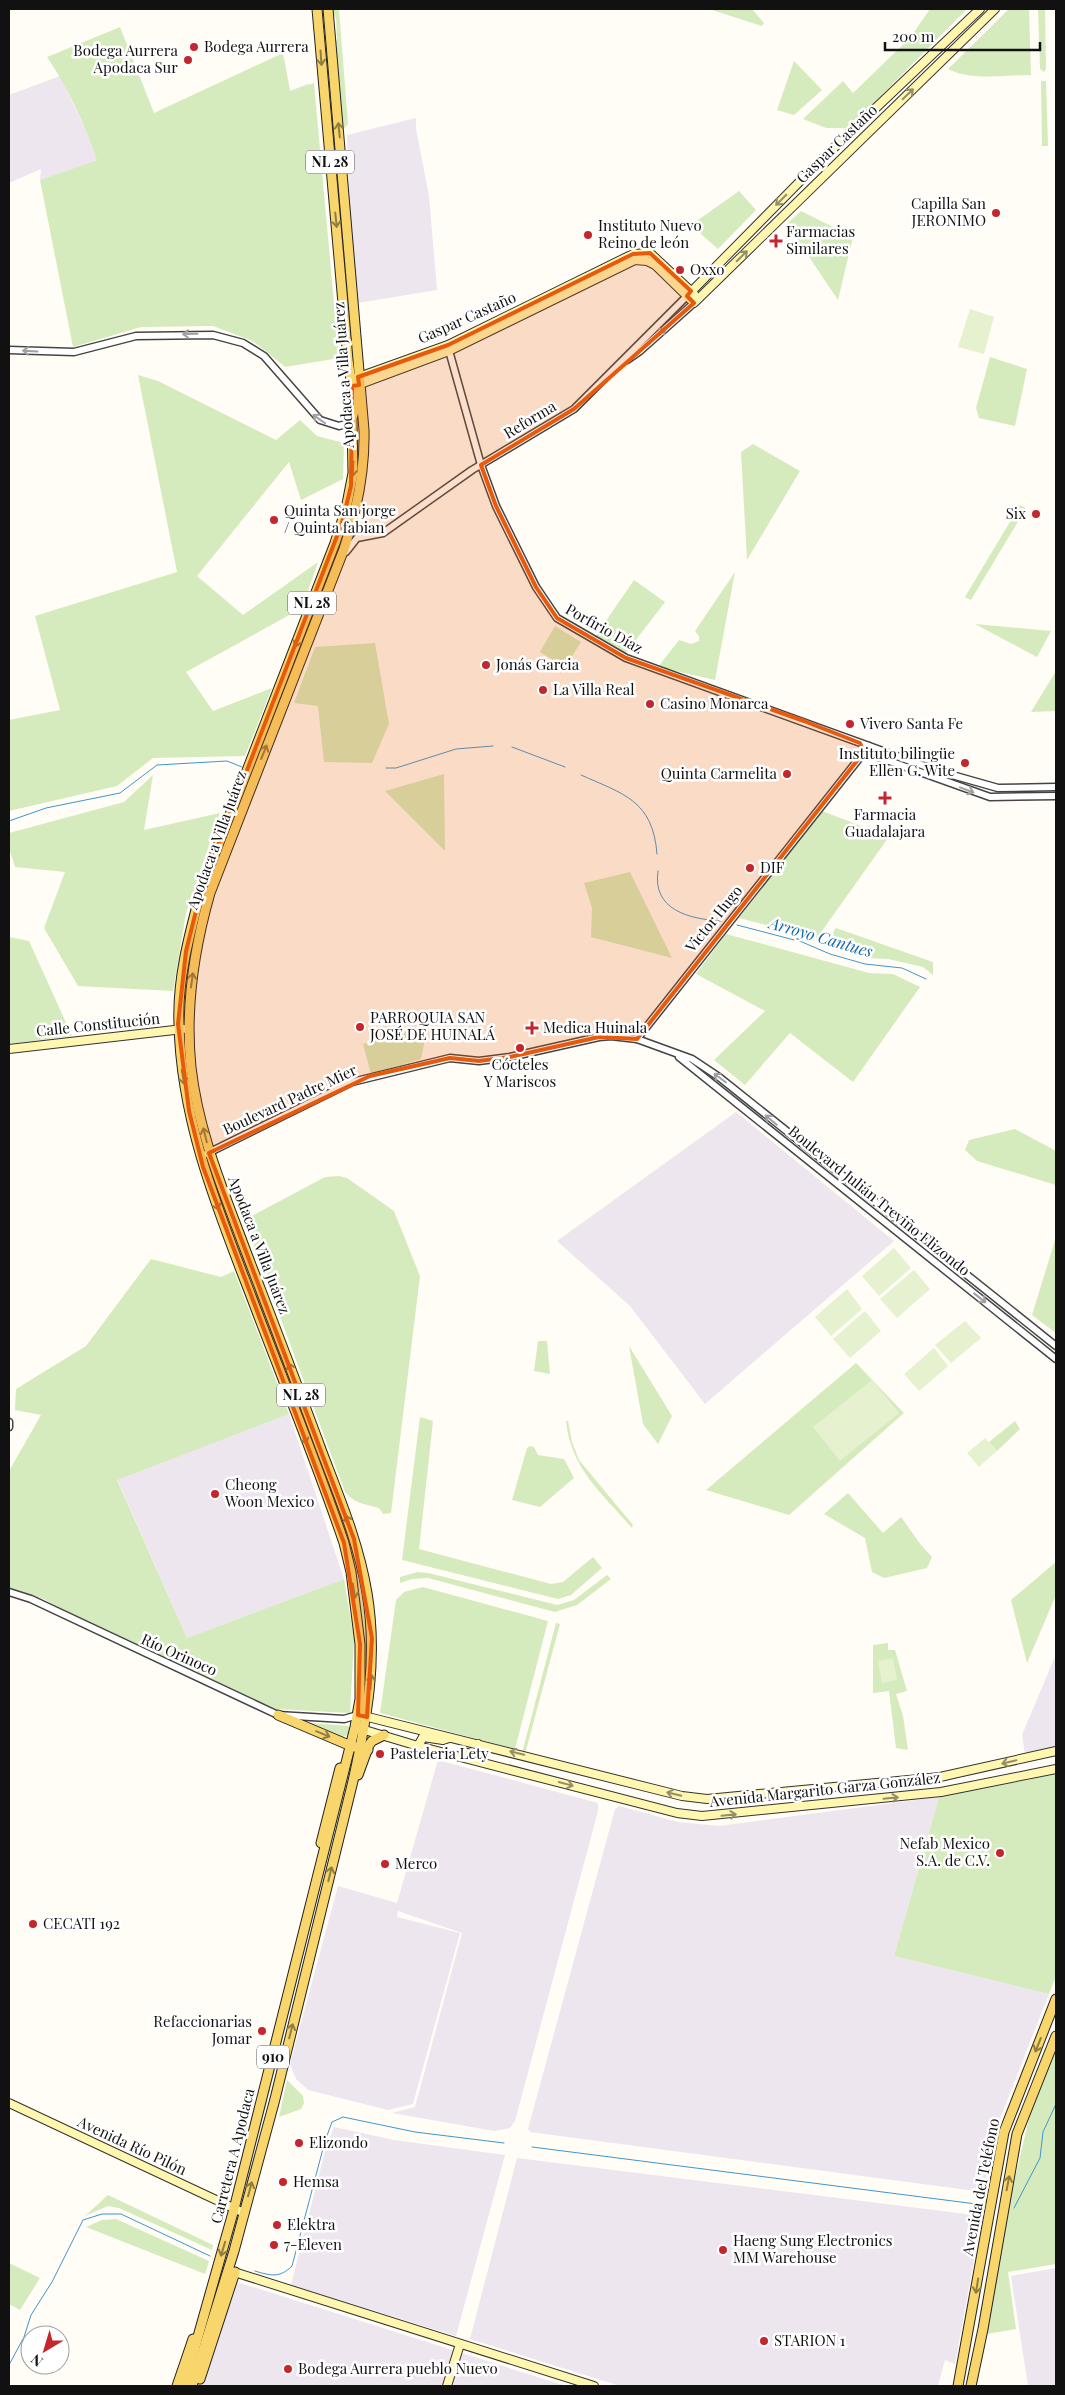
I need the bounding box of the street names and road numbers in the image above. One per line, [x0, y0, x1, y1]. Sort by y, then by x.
street label: Gaspar Castaño [791, 99, 881, 187]
road number: NL 28 [306, 150, 354, 173]
street label: Gaspar Castaño [414, 287, 519, 348]
street label: Apodaca a Villa Juárez [328, 301, 358, 450]
street label: Reforma [500, 395, 560, 443]
road number: NL 28 [288, 592, 336, 614]
street label: Porfirio Díaz [562, 599, 647, 658]
street label: Apodaca a Villa Juárez [181, 767, 250, 913]
street label: Victor Hugo [680, 881, 746, 957]
street label: Calle Constitución [35, 1008, 161, 1040]
street label: Boulevard Padre Mier [219, 1059, 360, 1139]
street label: Boulevard Julián Treviño Elizondo [785, 1121, 975, 1280]
street label: Apodaca a Villa Juárez [224, 1172, 296, 1317]
road number: NL 28 [277, 1384, 325, 1406]
street label: Río Orinoco [138, 1628, 220, 1680]
street label: Avenida Margarito Garza González [707, 1767, 941, 1811]
road number: 910 [257, 2045, 289, 2068]
street label: Carretera A Apodaca [206, 2086, 259, 2225]
street label: Avenida Río Pilón [74, 2111, 190, 2179]
street label: Avenida del Teléfono [957, 2116, 1003, 2258]

